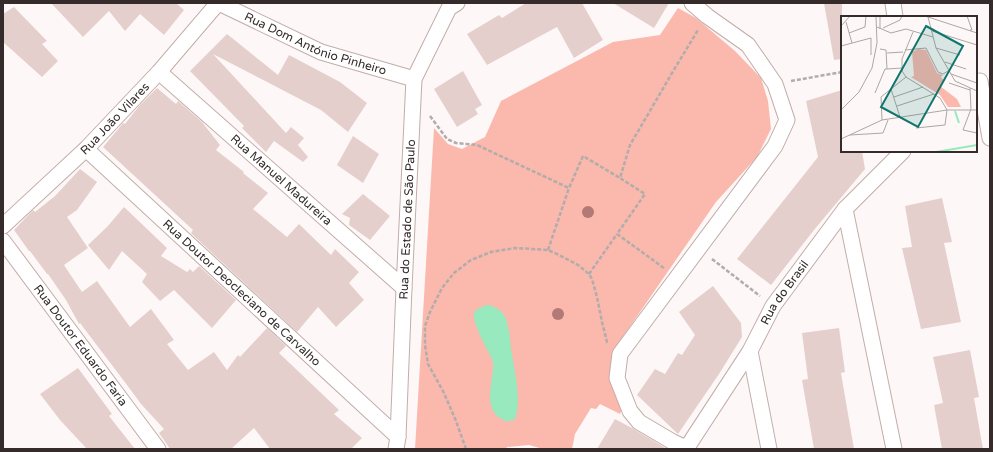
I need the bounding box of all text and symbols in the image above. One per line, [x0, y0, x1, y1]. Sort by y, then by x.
street label: Rua Dom António Pinheiro [242, 9, 388, 78]
inset map [841, 16, 977, 152]
street label: Rua João Vilares [78, 80, 152, 158]
street label: Rua Manuel Madureira [228, 131, 335, 228]
street label: Rua do Estado de São Paulo [397, 139, 418, 300]
street label: Rua Doutor Deocleciano de Carvalho [160, 217, 324, 369]
street label: Rua do Brasil [758, 258, 811, 327]
street label: Rua Doutor Eduardo Faria [31, 282, 130, 409]

